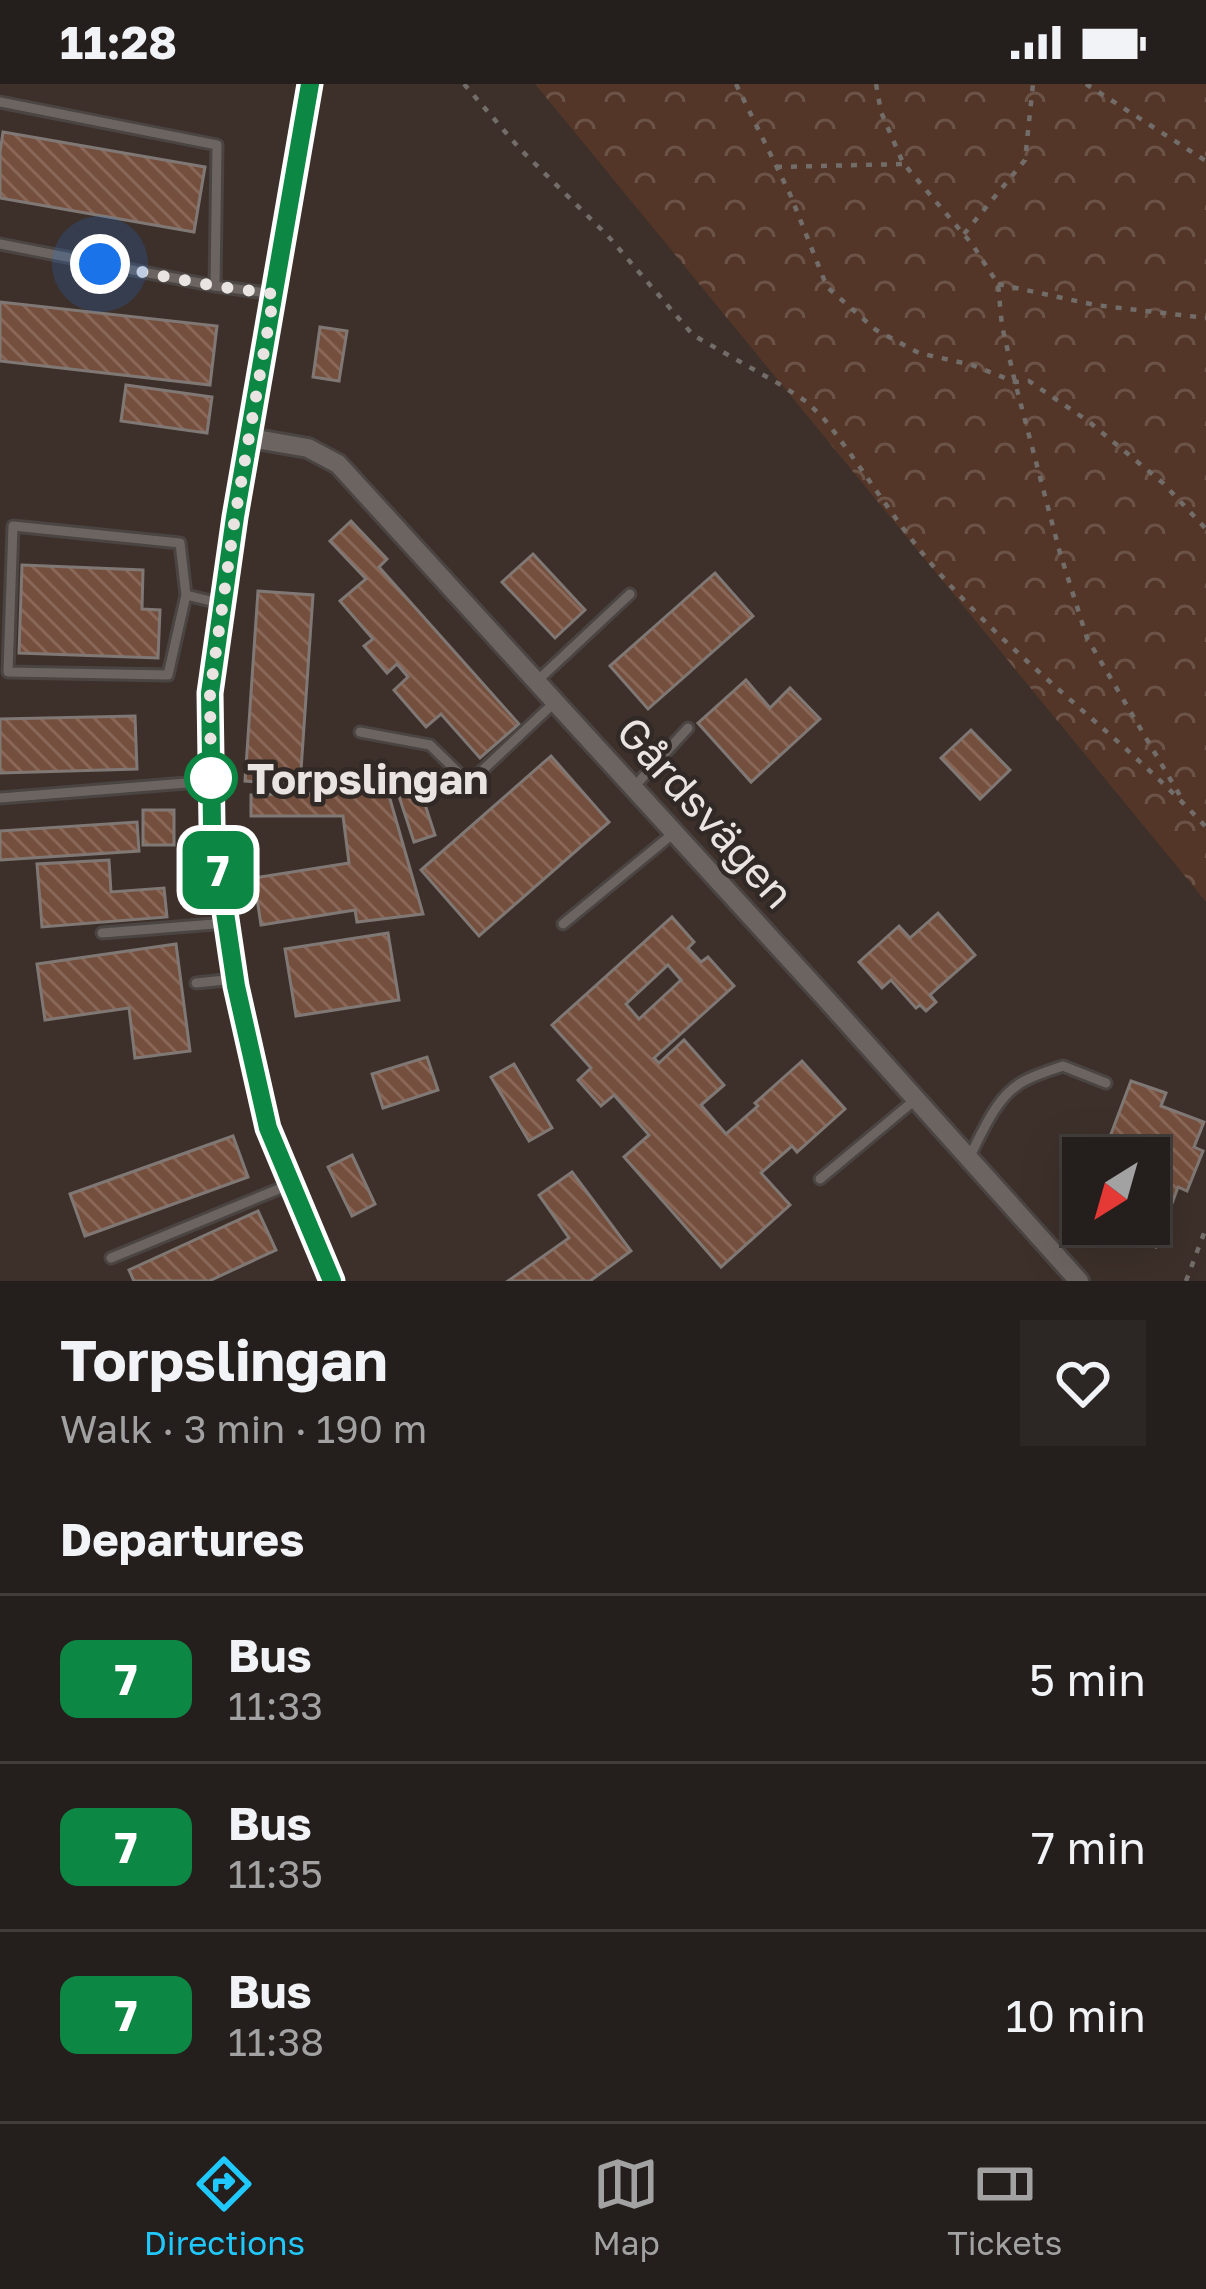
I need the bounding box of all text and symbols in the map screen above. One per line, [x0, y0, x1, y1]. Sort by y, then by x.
text: 11:28 [60, 15, 177, 69]
your location [70, 234, 130, 294]
street label: Gårdsvägen [607, 706, 805, 918]
marker: Torpslingan [186, 753, 236, 803]
place label: Torpslingan [247, 753, 488, 803]
line badge: 7 [179, 831, 257, 909]
text: 7 [207, 845, 229, 895]
north arrow [1062, 1137, 1170, 1245]
map controls [1062, 1137, 1170, 1245]
button: heart [1020, 1320, 1146, 1446]
text: Torpslingan [60, 1325, 388, 1394]
text: Walk · 3 min · 190 m [60, 1405, 427, 1452]
text: Departures [60, 1512, 304, 1566]
text: Bus [228, 1628, 312, 1682]
text: 5 min [1029, 1652, 1146, 1706]
text: 7 [115, 1654, 137, 1704]
text: 11:33 [228, 1682, 323, 1729]
text: Bus [228, 1796, 312, 1850]
text: 7 min [1031, 1820, 1146, 1874]
text: 7 [115, 1822, 137, 1872]
text: 11:35 [228, 1850, 323, 1897]
text: Bus [228, 1964, 312, 2018]
text: 10 min [1005, 1988, 1146, 2042]
text: 7 [115, 1990, 137, 2040]
text: 11:38 [228, 2018, 324, 2065]
tab: Directions [144, 2151, 305, 2262]
tab: Map [592, 2151, 660, 2262]
tab: Tickets [947, 2151, 1062, 2262]

